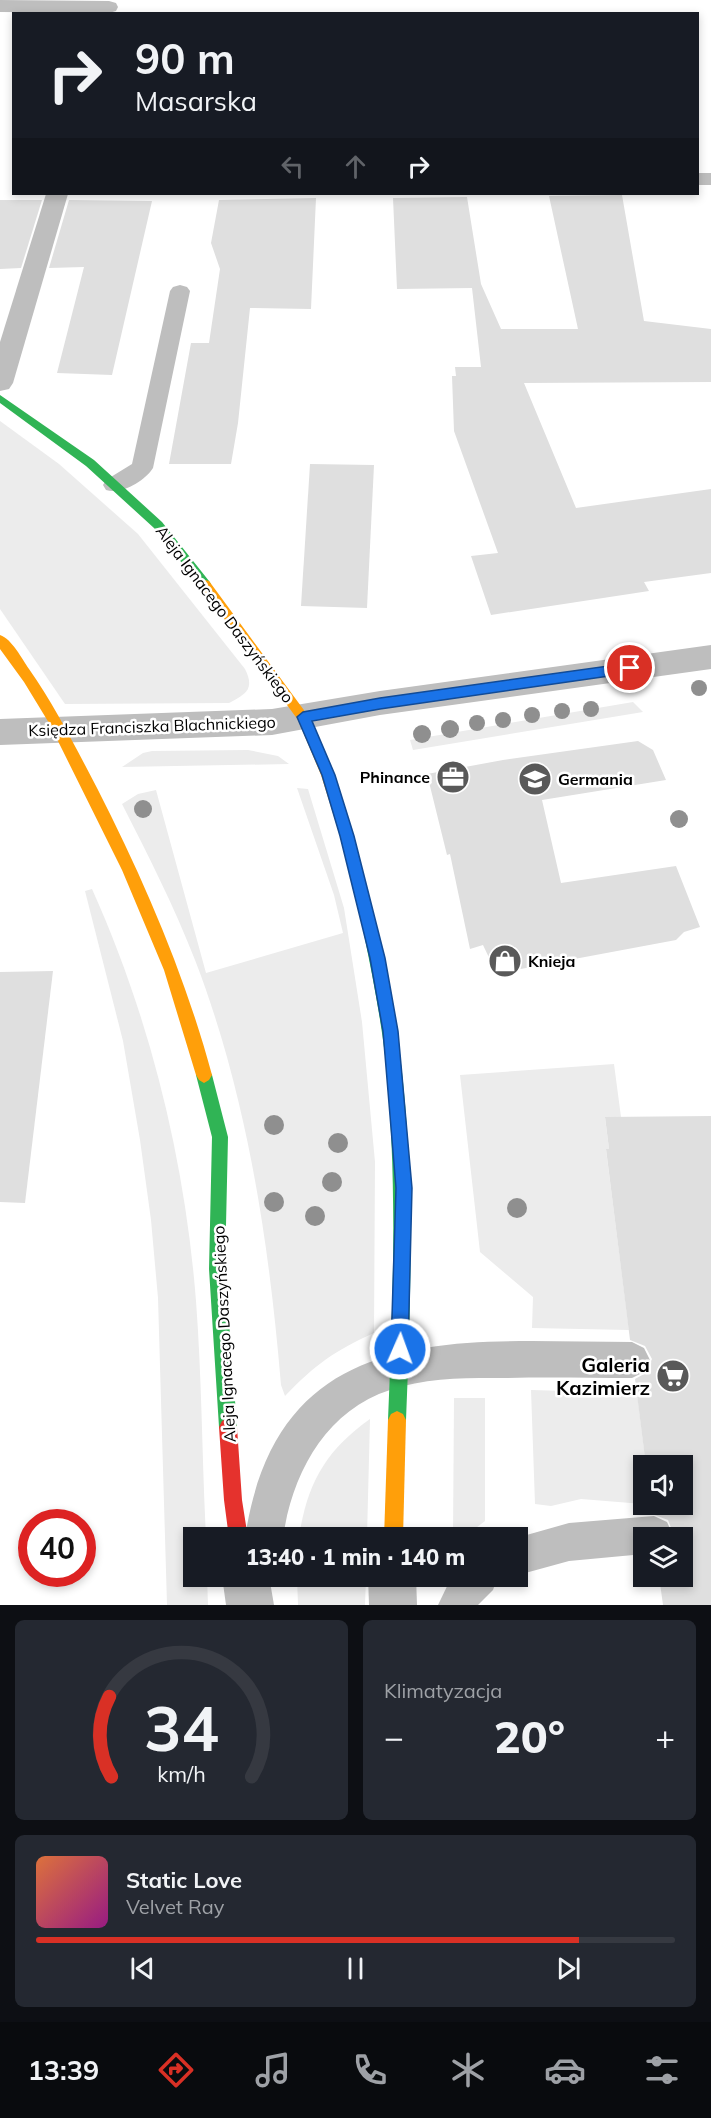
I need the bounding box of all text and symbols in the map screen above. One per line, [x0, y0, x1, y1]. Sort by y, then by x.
text: 90 m [135, 32, 235, 85]
icon: right [36, 36, 114, 114]
text: Masarska [135, 84, 257, 118]
icon: left [276, 150, 309, 183]
icon: ahead [339, 150, 372, 183]
icon: right [402, 150, 435, 183]
street label: Aleja Ignacego Daszyńskiego [152, 521, 298, 707]
pin [604, 642, 655, 693]
icon: arrive [613, 651, 646, 684]
street label: Księdza Franciszka Blachnickiego [28, 712, 276, 740]
office icon: Phinance [435, 759, 471, 795]
school or university icon: Germania [517, 761, 553, 797]
place label: Phinance [360, 767, 430, 787]
place label: Germania [558, 769, 633, 789]
shop icon: Knieja [487, 943, 523, 979]
place label: Knieja [528, 951, 575, 971]
street label: Aleja Ignacego Daszyńskiego [208, 1225, 240, 1443]
position arrow [368, 1317, 432, 1381]
place label: Galeria Kazimierz [556, 1352, 650, 1400]
supermarket icon: Galeria Kazimierz [655, 1358, 691, 1394]
map controls [633, 1455, 693, 1587]
button: sound [633, 1455, 693, 1515]
speed limit sign: 40 [18, 1509, 96, 1587]
button: layers [633, 1527, 693, 1587]
text: 13:40 · 1 min · 140 m [246, 1543, 465, 1571]
text: Klimatyzacja [384, 1678, 502, 1703]
text: 34 [144, 1688, 219, 1767]
text: 20° [494, 1708, 565, 1764]
text: − [384, 1716, 404, 1757]
text: + [655, 1716, 675, 1757]
text: km/h [157, 1760, 206, 1787]
text: Static Love [126, 1866, 242, 1894]
text: Velvet Ray [126, 1894, 224, 1919]
icon: previous [126, 1952, 159, 1985]
icon: pause [339, 1952, 372, 1985]
icon: next [552, 1952, 585, 1985]
icon: directions [155, 2049, 197, 2091]
icon: music [252, 2049, 294, 2091]
icon: phone [349, 2049, 391, 2091]
icon: climate [447, 2049, 489, 2091]
icon: car [544, 2049, 586, 2091]
icon: filters [641, 2049, 683, 2091]
text: 13:39 [28, 2053, 99, 2087]

